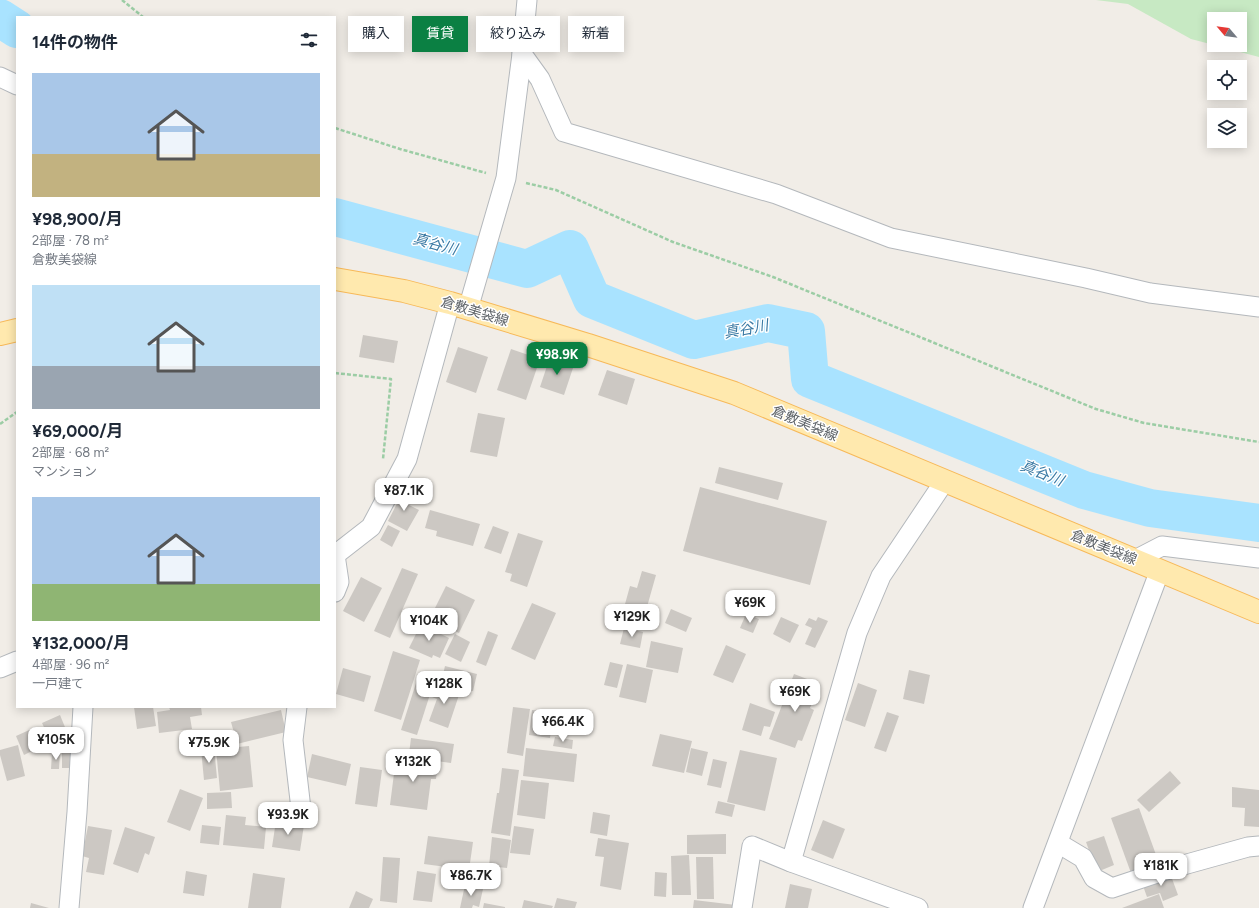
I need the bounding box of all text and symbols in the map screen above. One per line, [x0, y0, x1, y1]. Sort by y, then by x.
north arrow [1207, 12, 1247, 52]
map controls [1207, 12, 1247, 148]
chip: 購入 [348, 16, 404, 52]
chip: 賃貸 [412, 16, 468, 52]
chip: 絞り込み [476, 16, 560, 52]
chip: 新着 [568, 16, 624, 52]
icon: filters [298, 29, 320, 51]
text: 14件の物件 [32, 32, 118, 52]
button: locate [1207, 60, 1247, 100]
icon: home [140, 99, 212, 171]
button: layers [1207, 108, 1247, 148]
text: ¥98,900/月 [32, 209, 123, 229]
water label: 真谷川 [411, 229, 461, 259]
text: 2部屋 · 78 m² [32, 233, 109, 248]
text: 倉敷美袋線 [32, 252, 97, 267]
street label: 倉敷美袋線 [439, 293, 511, 330]
icon: home [140, 311, 212, 383]
water label: 真谷川 [722, 316, 772, 342]
pin: ¥98.9K [524, 342, 590, 376]
text: ¥98.9K [536, 347, 578, 362]
street label: 倉敷美袋線 [769, 402, 840, 445]
text: ¥69,000/月 [32, 421, 124, 441]
text: 2部屋 · 68 m² [32, 445, 109, 460]
water label: 真谷川 [1018, 456, 1068, 491]
text: マンション [32, 464, 97, 479]
pin: ¥87.1K [371, 478, 437, 512]
text: ¥87.1K [384, 483, 424, 498]
icon: home [140, 523, 212, 595]
street label: 倉敷美袋線 [1068, 526, 1139, 568]
pin: ¥69K [726, 590, 774, 624]
text: ¥69K [734, 595, 766, 610]
pin: ¥129K [604, 604, 660, 638]
pin: ¥104K [401, 608, 457, 642]
text: ¥129K [614, 609, 650, 624]
text: ¥104K [410, 613, 448, 628]
text: ¥132,000/月 [32, 633, 130, 653]
text: 4部屋 · 96 m² [32, 657, 109, 672]
pin: ¥128K [416, 671, 472, 705]
text: 一戸建て [32, 676, 84, 691]
text: ¥128K [425, 676, 463, 691]
pin: ¥69K [771, 679, 819, 713]
text: ¥69K [779, 684, 811, 699]
pin: ¥66.4K [530, 709, 596, 743]
text: ¥66.4K [542, 714, 584, 729]
pin: ¥105K [28, 727, 84, 761]
pin: ¥75.9K [176, 730, 242, 764]
text: ¥105K [37, 732, 75, 747]
text: ¥75.9K [188, 735, 230, 750]
pin: ¥132K [385, 749, 441, 783]
text: ¥132K [395, 754, 431, 769]
pin: ¥93.9K [255, 802, 321, 836]
text: ¥93.9K [267, 807, 309, 822]
pin: ¥181K [1133, 853, 1189, 887]
text: ¥181K [1143, 858, 1179, 873]
pin: ¥86.7K [438, 863, 504, 897]
text: ¥86.7K [450, 868, 492, 883]

